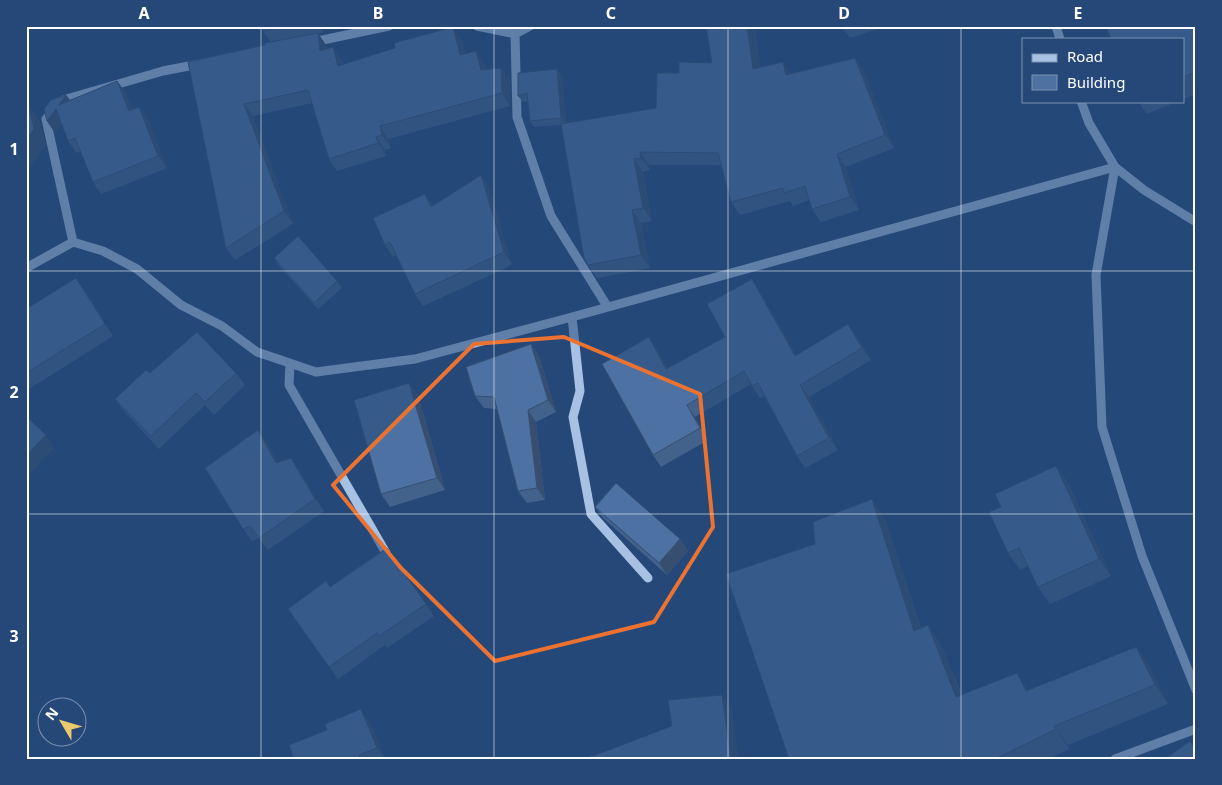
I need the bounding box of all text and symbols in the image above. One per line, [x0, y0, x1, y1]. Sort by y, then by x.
text: A [138, 2, 150, 24]
text: B [373, 2, 383, 24]
text: C [606, 2, 616, 24]
text: D [838, 2, 850, 24]
text: E [1074, 2, 1083, 24]
legend [1022, 38, 1184, 102]
text: Road [1067, 46, 1103, 66]
text: Building [1067, 72, 1125, 92]
text: 1 [9, 138, 19, 160]
text: 2 [9, 381, 19, 403]
text: 3 [9, 625, 19, 647]
north arrow [38, 698, 88, 748]
text: N [40, 703, 62, 724]

